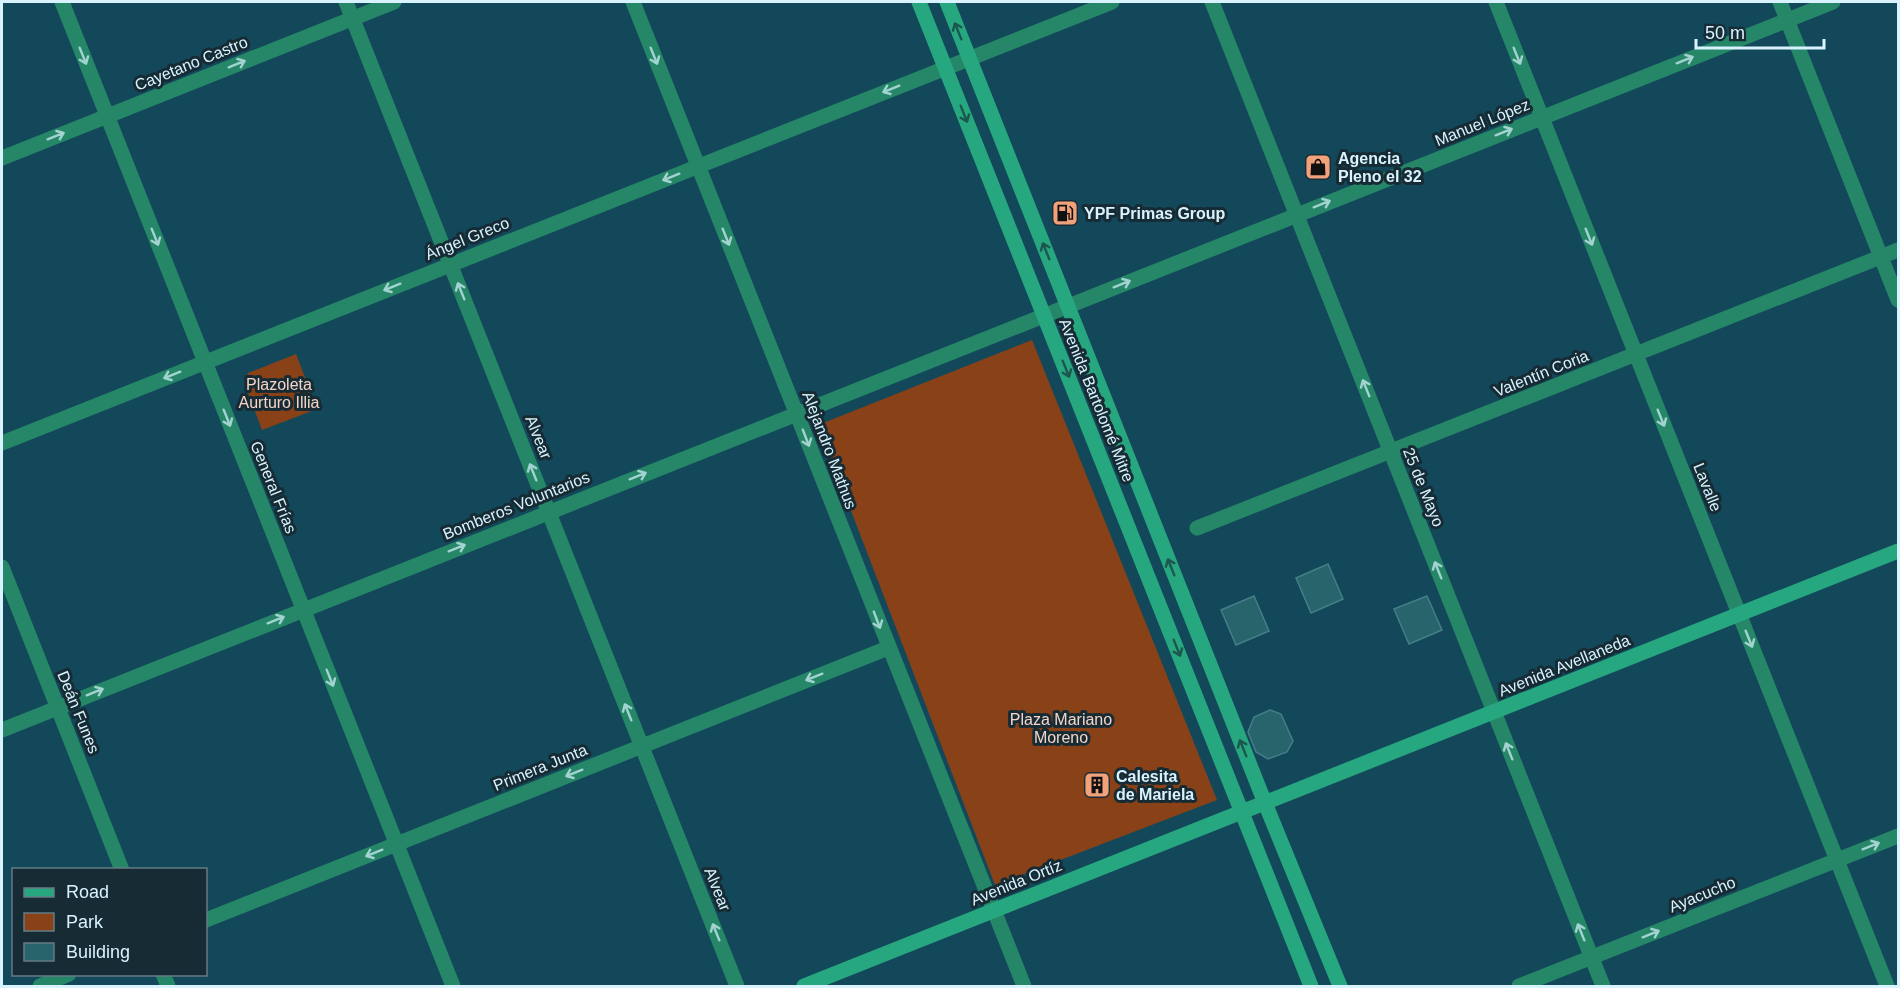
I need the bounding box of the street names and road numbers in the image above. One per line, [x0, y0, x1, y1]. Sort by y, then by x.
street label: Cayetano Castro [132, 33, 250, 94]
street label: Manuel López [1432, 96, 1532, 149]
street label: Ángel Greco [422, 213, 512, 263]
street label: Avenida Bartolomé Mitre [1056, 316, 1137, 485]
street label: Valentín Coria [1492, 347, 1591, 400]
street label: Alejandro Mathus [799, 389, 860, 511]
street label: Alvear [522, 413, 555, 462]
street label: General Frías [247, 439, 300, 536]
street label: 25 de Mayo [1400, 445, 1447, 529]
street label: Lavalle [1690, 460, 1725, 514]
street label: Bomberos Voluntarios [440, 468, 592, 543]
street label: Avenida Avellaneda [1496, 631, 1632, 700]
street label: Deán Funes [54, 669, 103, 756]
street label: Primera Junta [491, 741, 590, 794]
street label: Avenida Ortíz [968, 856, 1064, 908]
street label: Alvear [701, 865, 734, 914]
street label: Ayacucho [1667, 873, 1738, 915]

